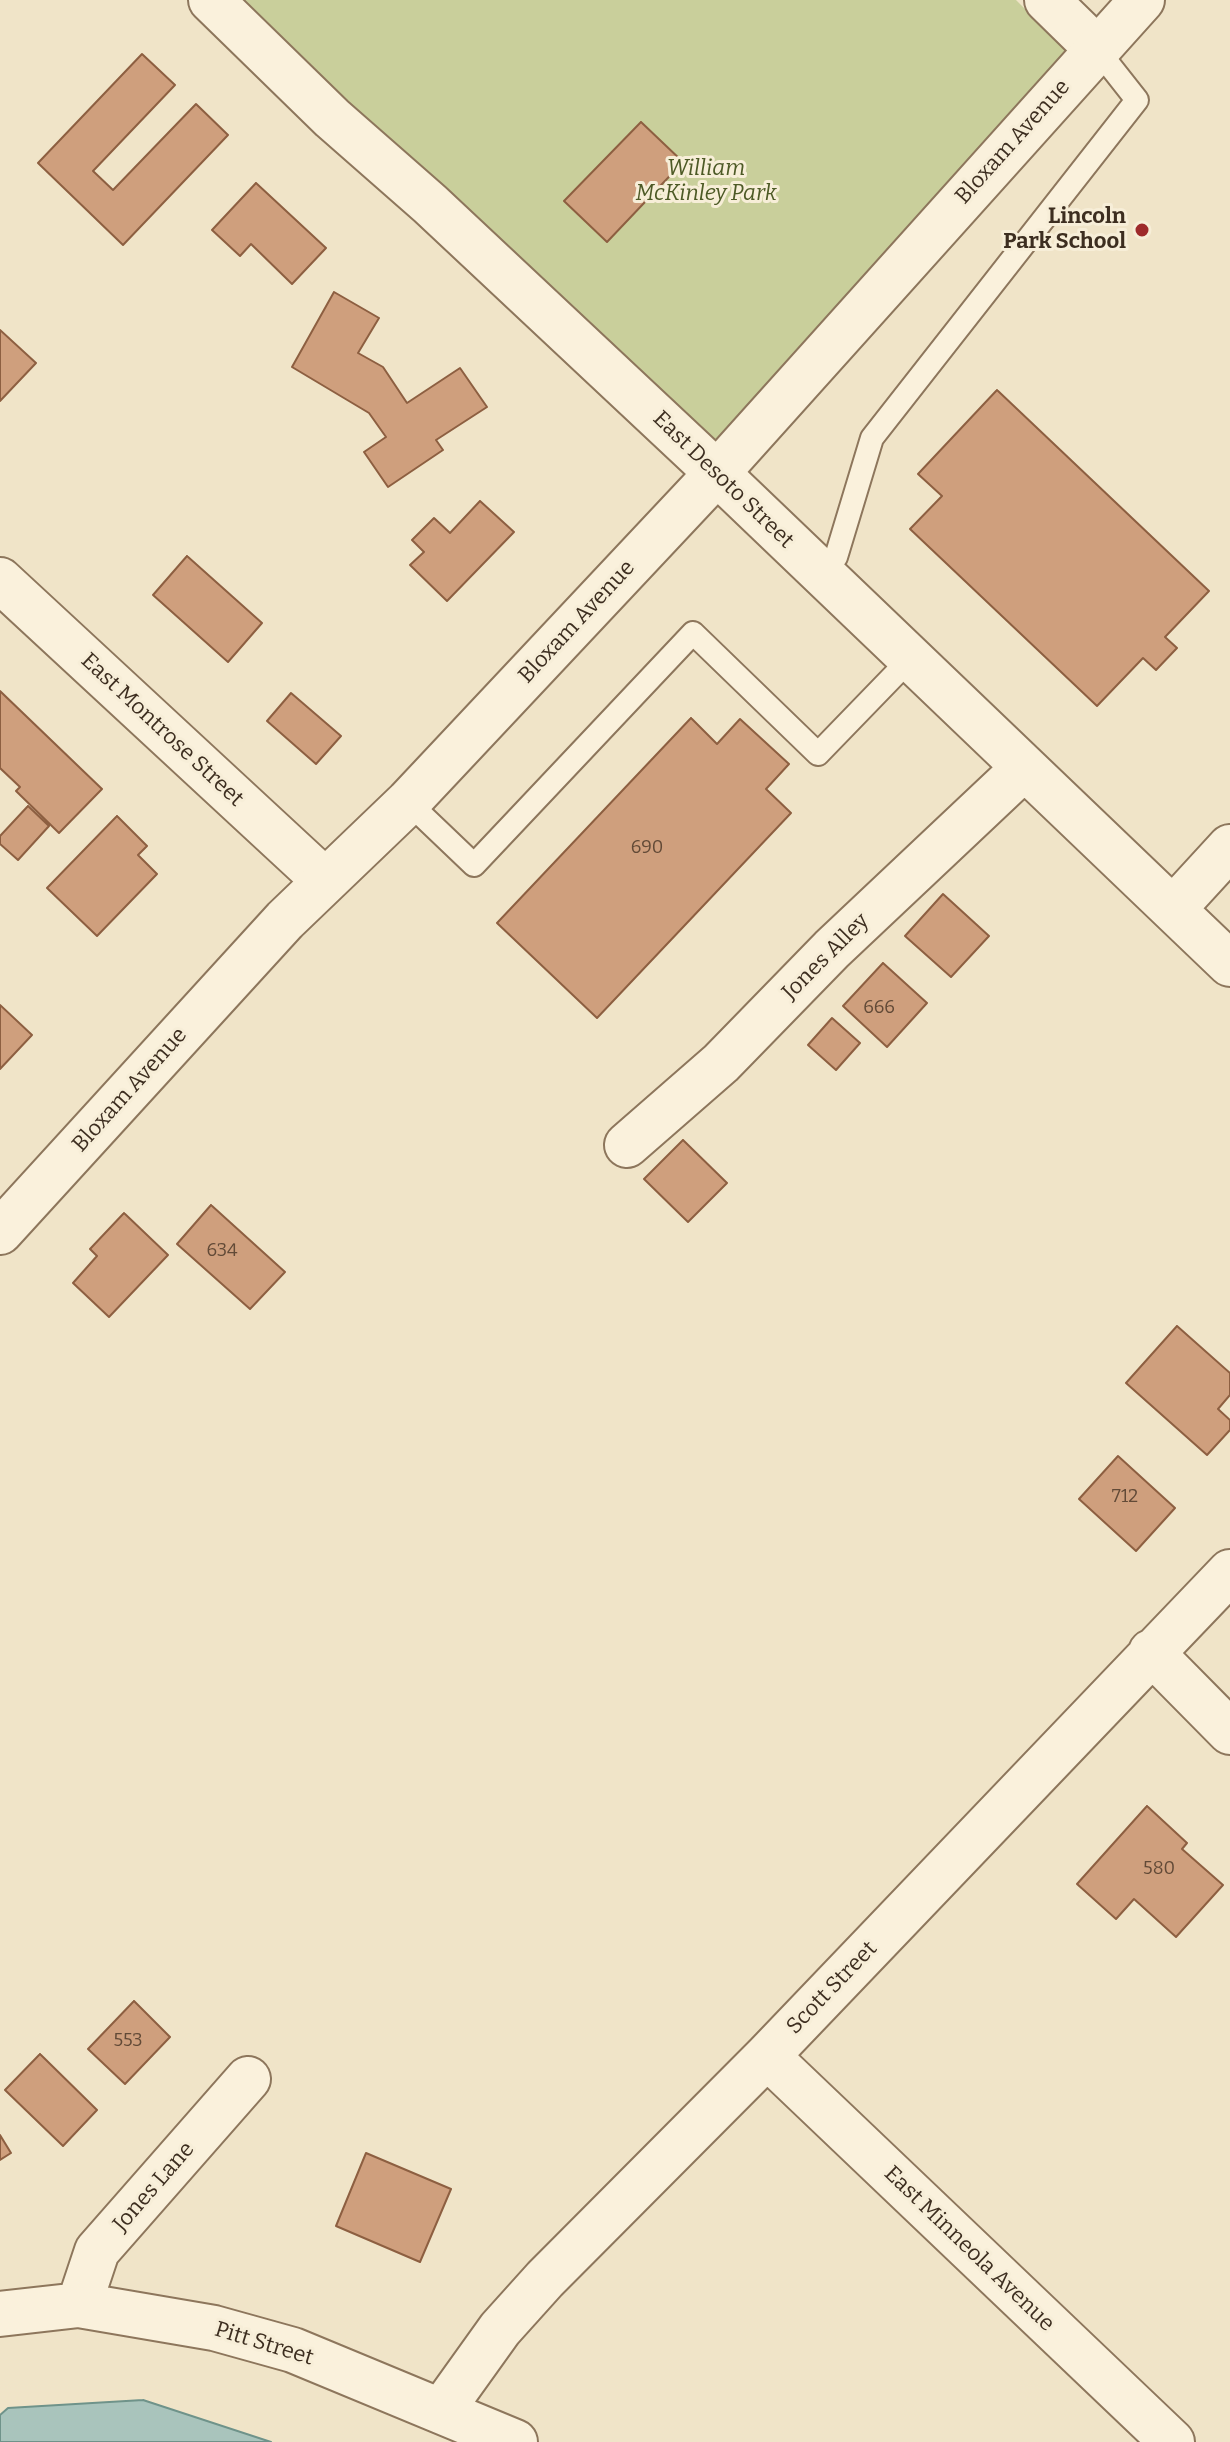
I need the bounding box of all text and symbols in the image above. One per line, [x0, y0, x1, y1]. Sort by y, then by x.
street label: Bloxam Avenue [950, 74, 1076, 210]
park label: William McKinley Park [635, 156, 777, 208]
place label: Lincoln Park School [1003, 204, 1126, 256]
marker: Lincoln Park School [1133, 221, 1151, 239]
street label: East Desoto Street [647, 406, 799, 554]
street label: Bloxam Avenue [513, 555, 641, 689]
street label: East Montrose Street [75, 648, 249, 812]
house number: 690 [631, 837, 663, 859]
street label: Jones Alley [777, 908, 875, 1006]
house number: 666 [863, 997, 895, 1019]
street label: Bloxam Avenue [67, 1022, 193, 1158]
house number: 634 [206, 1240, 238, 1262]
house number: 712 [1112, 1486, 1138, 1508]
house number: 580 [1143, 1858, 1175, 1880]
street label: Scott Street [781, 1936, 883, 2040]
house number: 553 [113, 2030, 143, 2052]
street label: Jones Lane [108, 2137, 200, 2237]
street label: East Minneola Avenue [878, 2161, 1060, 2337]
street label: Pitt Street [211, 2316, 317, 2372]

